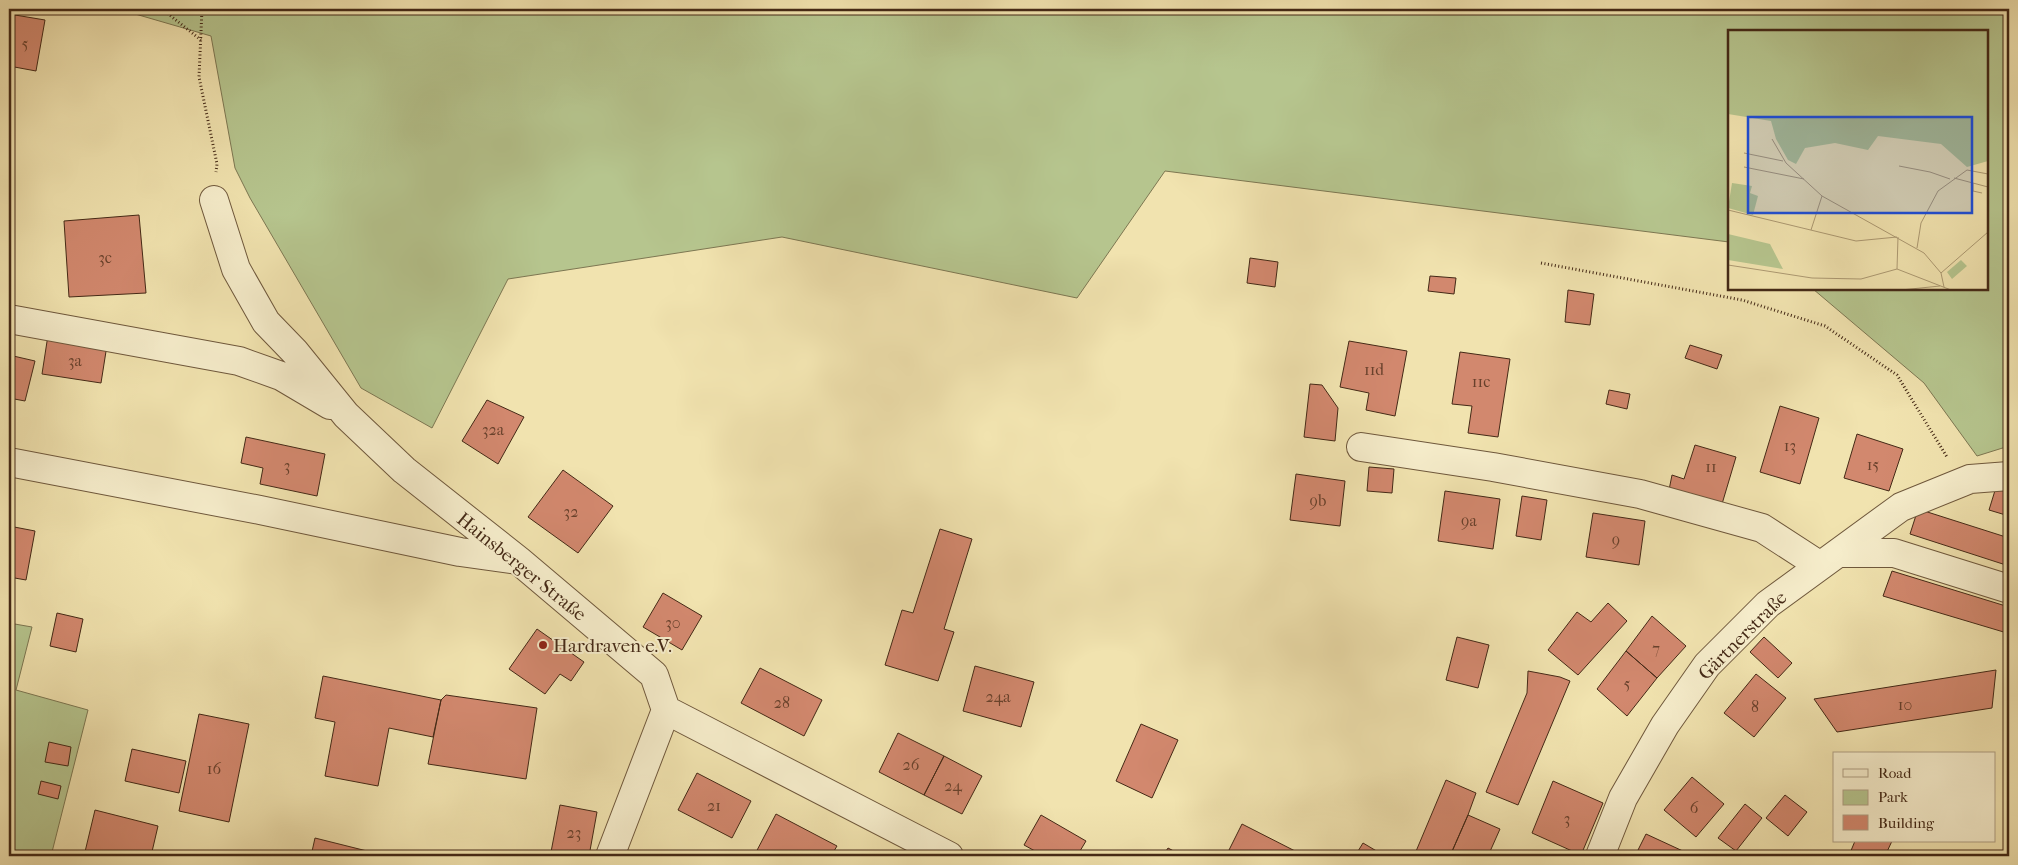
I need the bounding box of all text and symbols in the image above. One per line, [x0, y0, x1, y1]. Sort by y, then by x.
inset map [1728, 30, 1988, 290]
house number: 5 [22, 34, 29, 53]
house number: 3c [98, 248, 112, 267]
house number: 3a [68, 351, 83, 370]
house number: 11d [1364, 360, 1384, 379]
house number: 11c [1472, 372, 1490, 391]
house number: 32a [482, 420, 505, 439]
house number: 13 [1784, 436, 1796, 455]
house number: 15 [1867, 455, 1879, 474]
house number: 3 [284, 456, 290, 475]
house number: 11 [1705, 457, 1717, 476]
house number: 9b [1310, 491, 1326, 510]
house number: 32 [564, 502, 578, 521]
street label: Hainsberger Straße [452, 508, 590, 626]
house number: 9a [1461, 511, 1477, 530]
house number: 9 [1612, 530, 1620, 549]
street label: Gärtnerstraße [1694, 587, 1792, 685]
house number: 30 [665, 613, 681, 632]
place label: Hardraven e.V. [553, 635, 672, 657]
marker: Hardraven e.V. [537, 639, 549, 651]
house number: 7 [1652, 639, 1660, 658]
house number: 5 [1624, 674, 1631, 693]
house number: 24a [985, 687, 1011, 706]
house number: 28 [774, 693, 790, 712]
house number: 10 [1898, 695, 1912, 714]
house number: 8 [1751, 697, 1759, 716]
legend [1833, 752, 1996, 842]
house number: 26 [903, 755, 920, 774]
house number: 16 [207, 759, 221, 778]
text: Road [1878, 764, 1912, 782]
house number: 24 [944, 776, 962, 795]
text: Park [1878, 788, 1908, 806]
house number: 21 [707, 796, 721, 815]
house number: 6 [1690, 798, 1699, 817]
house number: 3 [1564, 809, 1570, 828]
text: Building [1878, 814, 1935, 832]
house number: 23 [567, 823, 581, 842]

